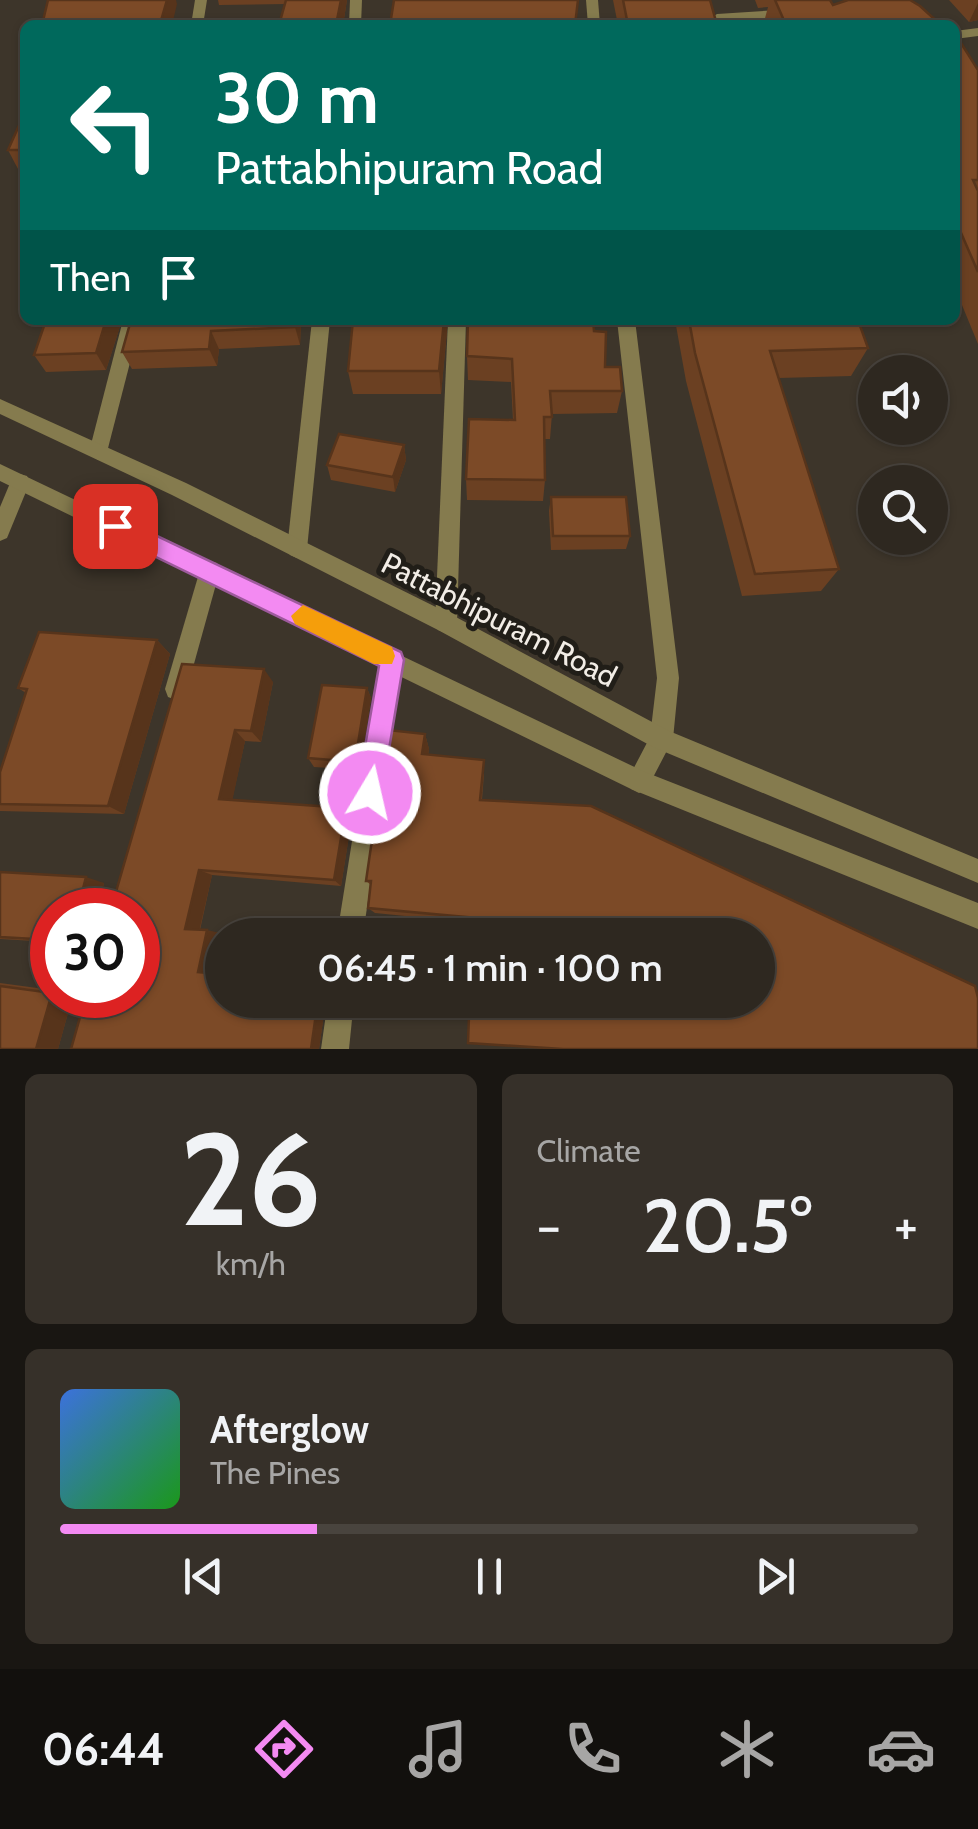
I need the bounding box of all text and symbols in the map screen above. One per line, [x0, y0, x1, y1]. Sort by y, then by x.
text: 30 m [215, 55, 379, 141]
icon: left [50, 60, 180, 190]
text: Pattabhipuram Road [215, 141, 603, 195]
icon: arrive [151, 250, 206, 305]
text: Then [50, 254, 131, 301]
map controls [858, 355, 948, 555]
button: sound [858, 355, 948, 445]
button: search [858, 465, 948, 555]
pin [73, 484, 158, 569]
icon: arrive [88, 499, 143, 554]
street label: Pattabhipuram Road [375, 544, 623, 695]
position arrow [318, 741, 422, 845]
speed limit sign: 30 [30, 888, 160, 1018]
text: 06:45 · 1 min · 100 m [317, 944, 663, 991]
text: 26 [180, 1100, 322, 1258]
text: Climate [537, 1131, 641, 1170]
text: 20.5° [642, 1180, 812, 1271]
text: − [537, 1192, 561, 1259]
text: + [894, 1192, 918, 1259]
text: km/h [216, 1244, 286, 1283]
text: Afterglow [210, 1406, 369, 1453]
text: The Pines [210, 1453, 340, 1492]
icon: previous [176, 1549, 231, 1604]
icon: pause [462, 1549, 517, 1604]
icon: next [748, 1549, 803, 1604]
icon: directions [249, 1714, 319, 1784]
icon: music [403, 1714, 473, 1784]
icon: phone [558, 1714, 628, 1784]
icon: climate [712, 1714, 782, 1784]
icon: car [866, 1714, 936, 1784]
text: 06:44 [42, 1722, 165, 1776]

